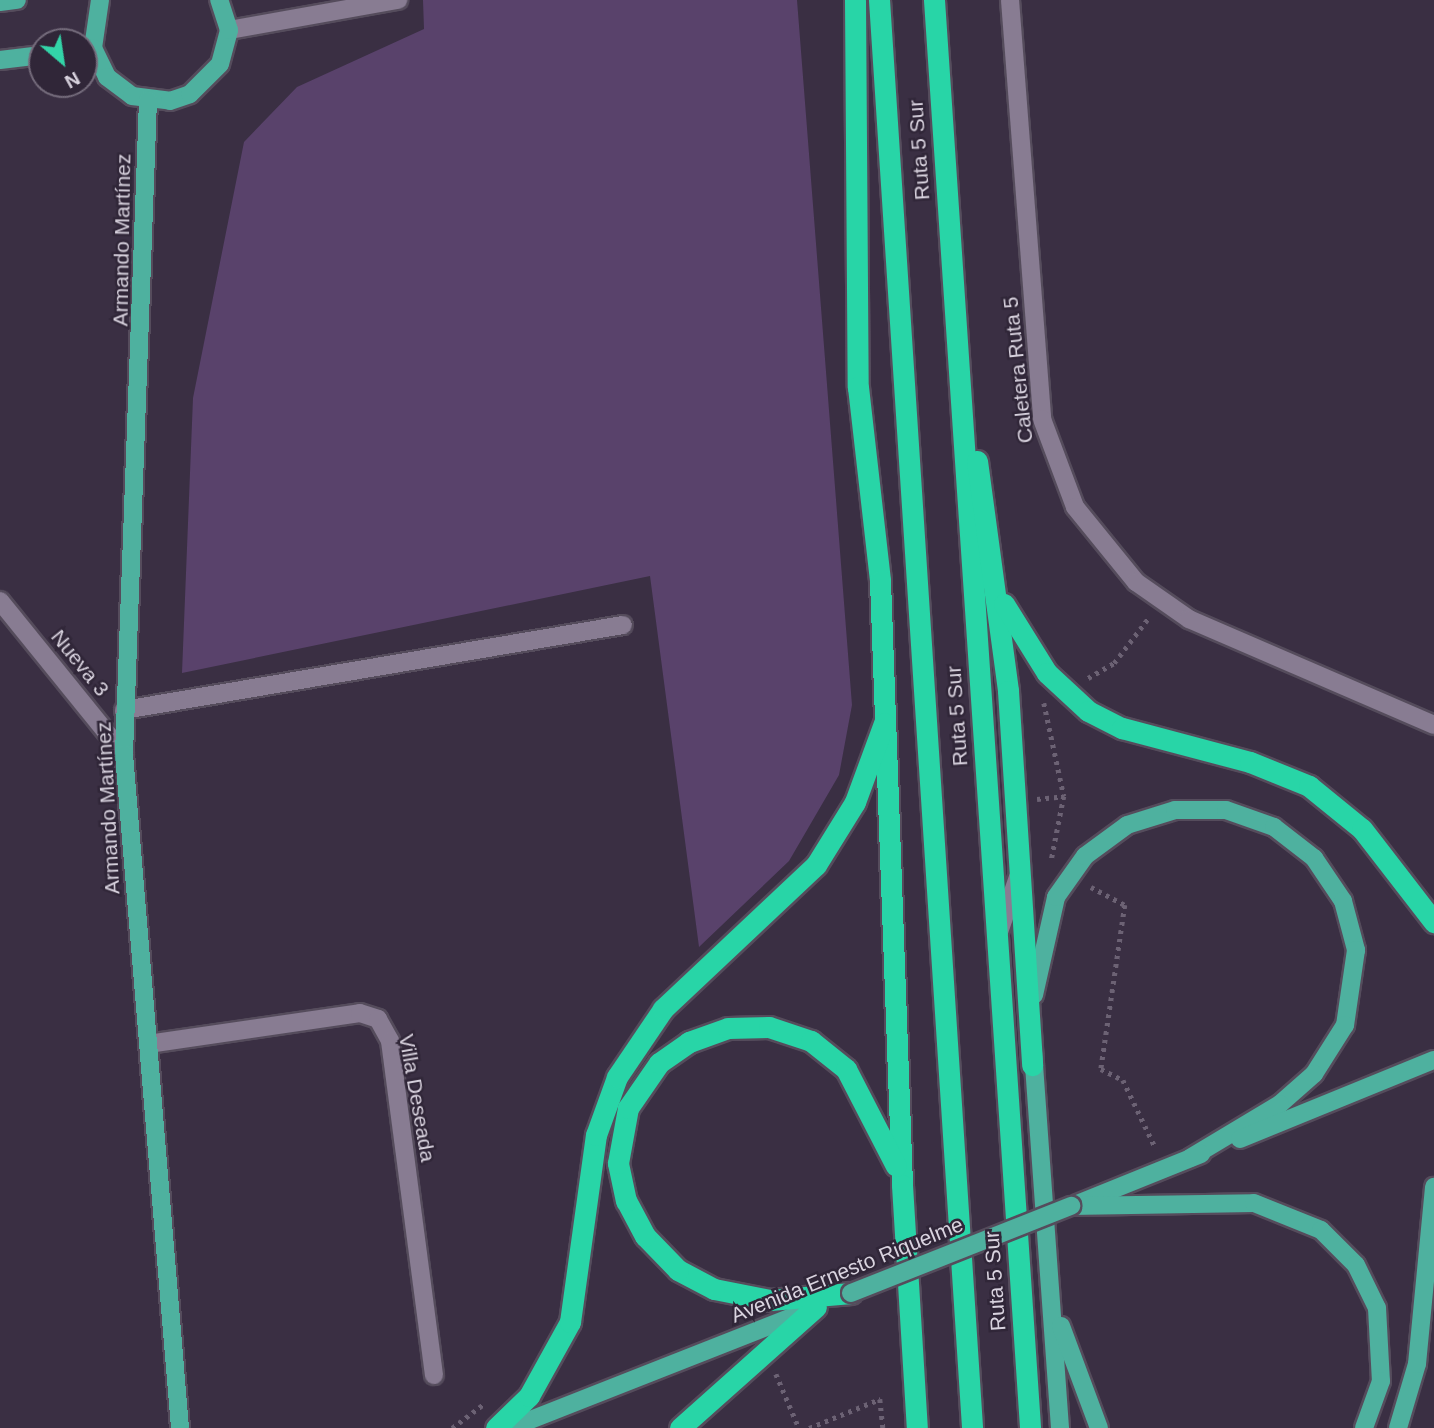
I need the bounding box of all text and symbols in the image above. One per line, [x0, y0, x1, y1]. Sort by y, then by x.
north arrow [28, 28, 98, 98]
text: N [61, 68, 84, 93]
street label: Ruta 5 Sur [903, 99, 935, 201]
street label: Armando Martínez [108, 153, 136, 327]
street label: Caletera Ruta 5 [998, 296, 1038, 444]
street label: Nueva 3 [46, 625, 114, 701]
street label: Ruta 5 Sur [941, 665, 973, 767]
street label: Armando Martínez [91, 721, 125, 895]
street label: Villa Deseada [393, 1032, 441, 1164]
street label: Avenida Ernesto Riquelme [727, 1212, 967, 1328]
street label: Ruta 5 Sur [979, 1230, 1011, 1332]

